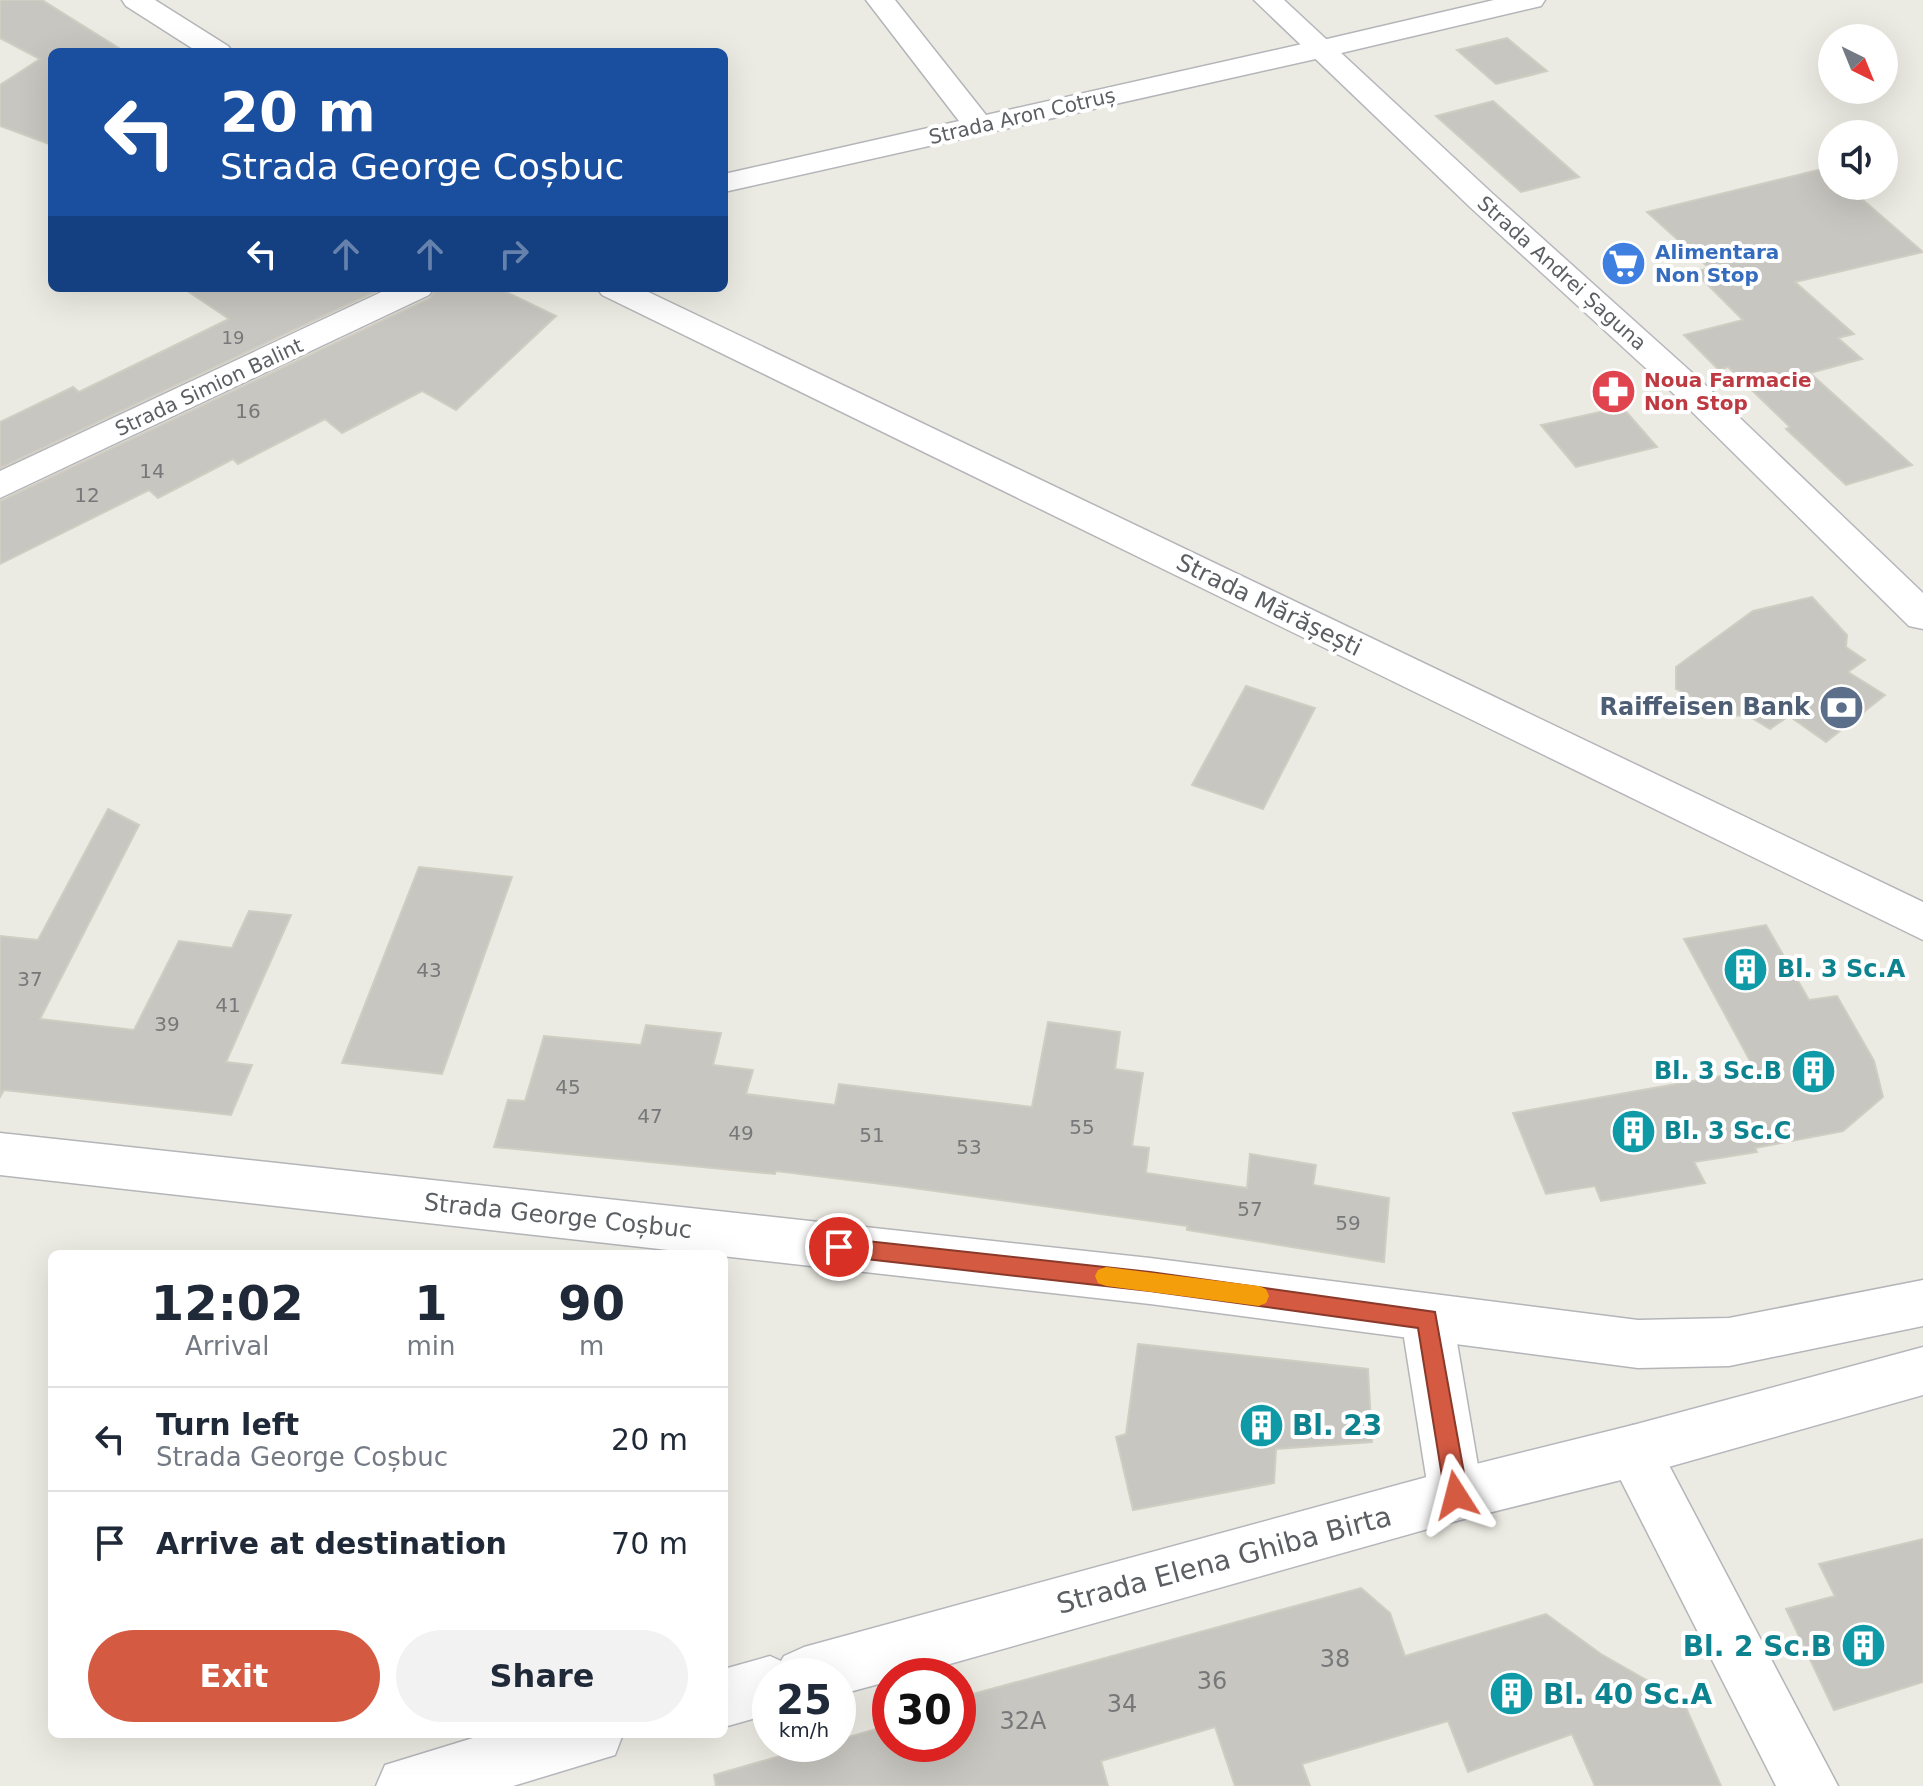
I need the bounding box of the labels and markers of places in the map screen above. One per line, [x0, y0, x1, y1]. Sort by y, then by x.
supermarket icon: Alimentara Non Stop [1600, 240, 1648, 288]
place label: Alimentara Non Stop [1655, 240, 1779, 287]
pharmacy icon: Noua Farmacie Non Stop [1589, 367, 1637, 415]
place label: Noua Farmacie Non Stop [1644, 368, 1812, 415]
bank icon: Raiffeisen Bank [1817, 683, 1865, 731]
place label: Raiffeisen Bank [1600, 693, 1811, 721]
building icon: Bl. 3 Sc.A [1722, 945, 1770, 993]
place label: Bl. 3 Sc.A [1777, 955, 1906, 983]
building icon: Bl. 3 Sc.B [1789, 1047, 1837, 1095]
place label: Bl. 3 Sc.B [1654, 1057, 1782, 1085]
building icon: Bl. 3 Sc.C [1609, 1107, 1657, 1155]
place label: Bl. 3 Sc.C [1664, 1117, 1791, 1145]
pin [805, 1213, 873, 1281]
building icon: Bl. 23 [1237, 1401, 1285, 1449]
place label: Bl. 23 [1292, 1409, 1382, 1442]
building icon: Bl. 2 Sc.B [1839, 1622, 1887, 1670]
place label: Bl. 2 Sc.B [1683, 1630, 1832, 1663]
building icon: Bl. 40 Sc.A [1488, 1670, 1536, 1718]
place label: Bl. 40 Sc.A [1543, 1678, 1712, 1711]

